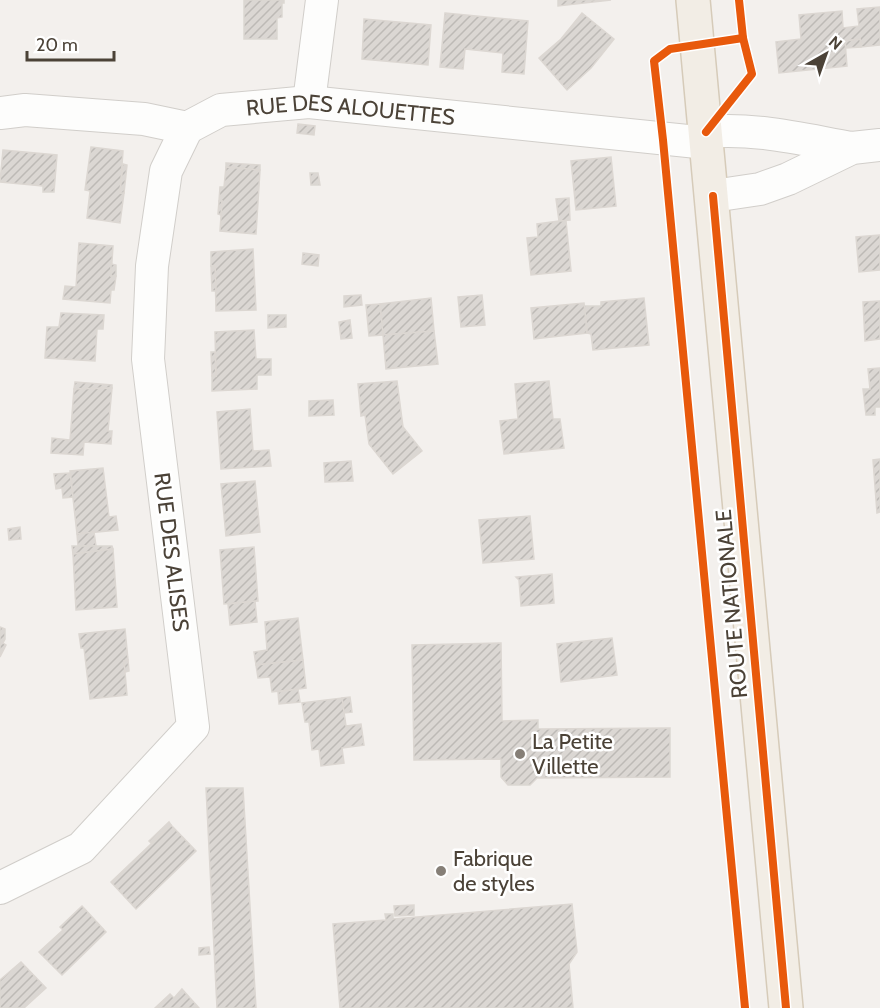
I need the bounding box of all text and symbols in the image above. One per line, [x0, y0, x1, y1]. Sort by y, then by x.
scale bar [27, 24, 114, 62]
north arrow [796, 24, 856, 84]
text: N [825, 32, 846, 54]
text: 20 m [36, 34, 78, 56]
street label: RUE DES ALOUETTES [245, 89, 456, 131]
street label: RUE DES ALISES [148, 471, 195, 633]
street label: ROUTE NATIONALE [710, 508, 753, 699]
place label: La Petite Villette [532, 728, 613, 780]
marker: La Petite Villette [513, 747, 527, 761]
place label: Fabrique de styles [453, 845, 535, 897]
marker: Fabrique de styles [434, 864, 448, 878]

